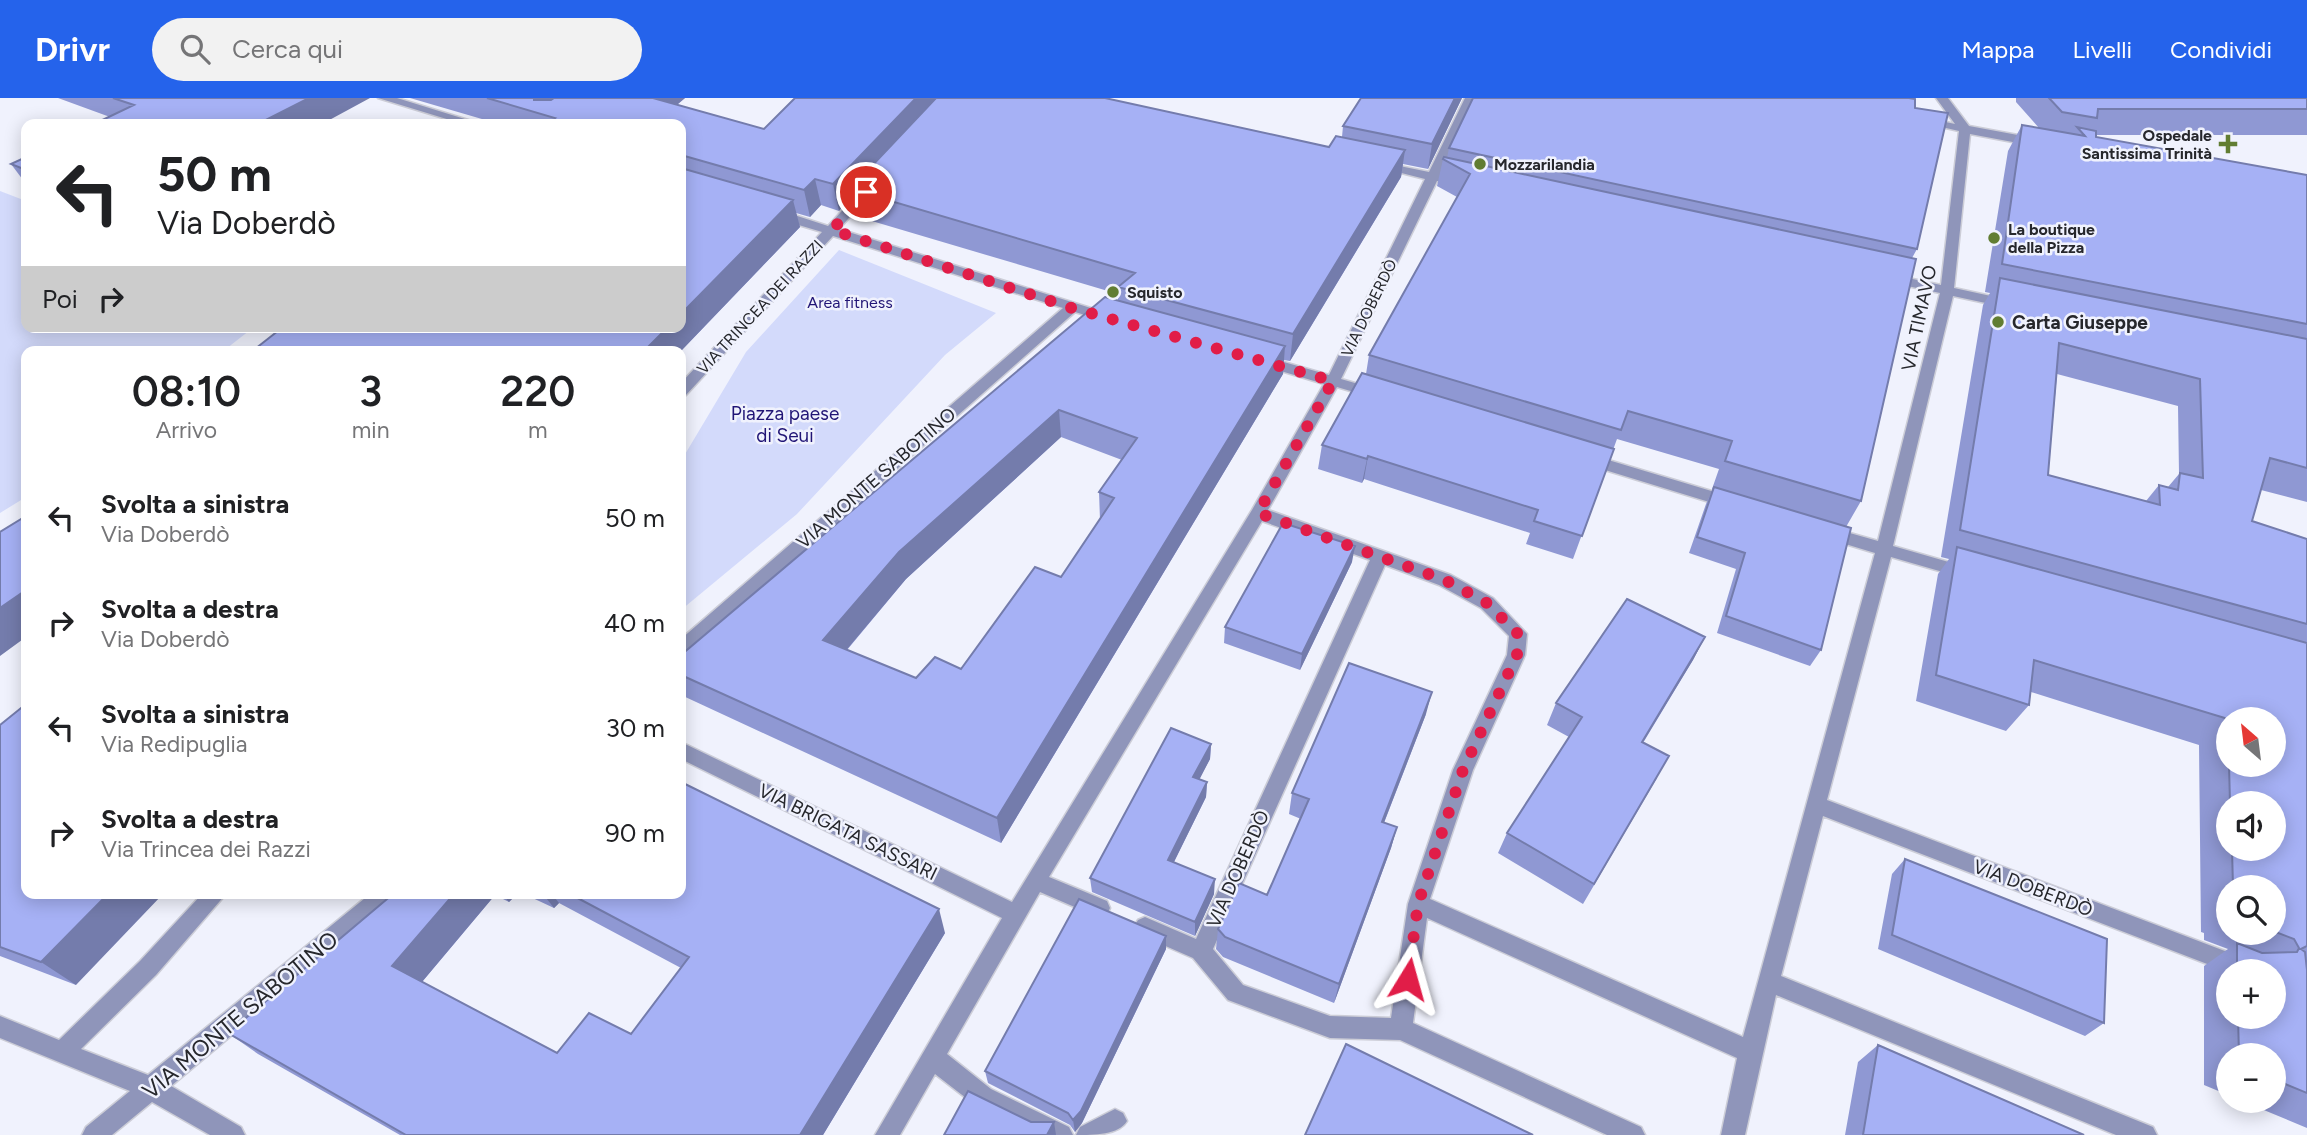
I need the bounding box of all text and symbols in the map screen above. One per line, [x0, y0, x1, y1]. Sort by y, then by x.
search box [152, 18, 642, 81]
text: Drivr [35, 30, 110, 69]
icon: search [176, 30, 214, 68]
text: Cerca qui [232, 33, 343, 65]
text: Mappa [1961, 35, 2035, 64]
text: Livelli [2073, 35, 2132, 64]
text: Condividi [2170, 35, 2272, 64]
place label: Ospedale Santissima Trinità [2082, 126, 2212, 163]
marker: Ospedale Santissima Trinità [2218, 134, 2238, 154]
text: 50 m [157, 144, 272, 203]
icon: left [42, 147, 133, 238]
place label: Mozzarilandia [1494, 155, 1595, 174]
marker: Mozzarilandia [1472, 156, 1488, 172]
pin [836, 162, 896, 222]
icon: arrive [847, 173, 885, 211]
text: Via Doberdò [157, 204, 336, 242]
place label: La boutique della Pizza [2008, 220, 2095, 257]
marker: La boutique della Pizza [1986, 230, 2002, 246]
street label: VIA TRINCEA DEI RAZZI [693, 236, 827, 378]
street label: VIA DOBERDÒ [1337, 256, 1401, 360]
street label: VIA TIMAVO [1897, 263, 1941, 373]
icon: right [92, 280, 130, 318]
text: Poi [42, 283, 78, 315]
place label: Squisto [1127, 283, 1183, 302]
marker: Squisto [1105, 284, 1121, 300]
park label: Area fitness [807, 293, 893, 312]
place label: Carta Giuseppe [2012, 311, 2148, 334]
marker: Carta Giuseppe [1990, 314, 2006, 330]
text: 08:10 [132, 366, 241, 417]
text: 3 [359, 366, 382, 417]
text: 220 [500, 366, 575, 417]
park label: Piazza paese di Seui [731, 402, 839, 447]
street label: VIA MONTE SABOTINO [792, 403, 960, 553]
text: Arrivo [156, 416, 217, 444]
text: min [352, 416, 390, 444]
text: m [528, 416, 548, 444]
text: Svolta a sinistra [101, 488, 289, 520]
icon: left [42, 499, 80, 537]
text: 50 m [605, 502, 665, 534]
text: Via Doberdò [101, 520, 229, 548]
text: Svolta a destra [101, 593, 279, 625]
icon: right [42, 604, 80, 642]
text: 40 m [604, 607, 665, 639]
text: Via Doberdò [101, 625, 229, 653]
text: Svolta a sinistra [101, 698, 289, 730]
north arrow [2216, 707, 2286, 777]
map controls [2216, 707, 2286, 1113]
icon: left [42, 709, 80, 747]
text: 30 m [606, 712, 665, 744]
text: Via Redipuglia [101, 730, 248, 758]
street label: VIA BRIGATA SASSARI [755, 779, 941, 885]
button: sound [2216, 791, 2286, 861]
text: Svolta a destra [101, 803, 279, 835]
street label: VIA DOBERDÒ [1202, 807, 1274, 931]
icon: right [42, 814, 80, 852]
text: 90 m [605, 817, 665, 849]
text: Via Trincea dei Razzi [101, 835, 311, 863]
street label: VIA DOBERDÒ [1970, 855, 2096, 921]
button: search [2216, 875, 2286, 945]
street label: VIA MONTE SABOTINO [137, 925, 343, 1105]
position arrow [1371, 942, 1445, 1016]
button: + [2216, 959, 2286, 1029]
button: − [2216, 1043, 2286, 1113]

